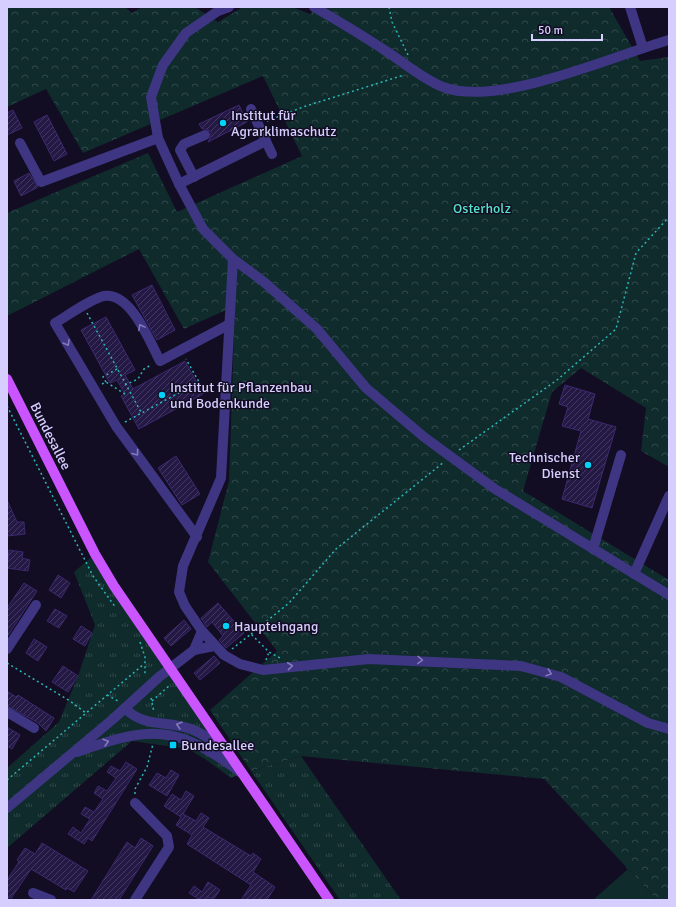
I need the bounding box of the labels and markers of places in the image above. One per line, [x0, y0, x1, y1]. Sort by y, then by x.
place label: Institut für Agrarklimaschutz [231, 107, 336, 140]
marker: Institut für Agrarklimaschutz [218, 118, 228, 128]
place label: Institut für Pflanzenbau und Bodenkunde [170, 379, 312, 412]
marker: Institut für Pflanzenbau und Bodenkunde [157, 390, 167, 400]
place label: Technischer Dienst [509, 449, 581, 482]
marker: Technischer Dienst [583, 460, 593, 470]
place label: Haupteingang [234, 618, 318, 635]
marker: Haupteingang [221, 621, 231, 631]
place label: Bundesallee [181, 737, 254, 754]
marker: Bundesallee [168, 740, 178, 750]

